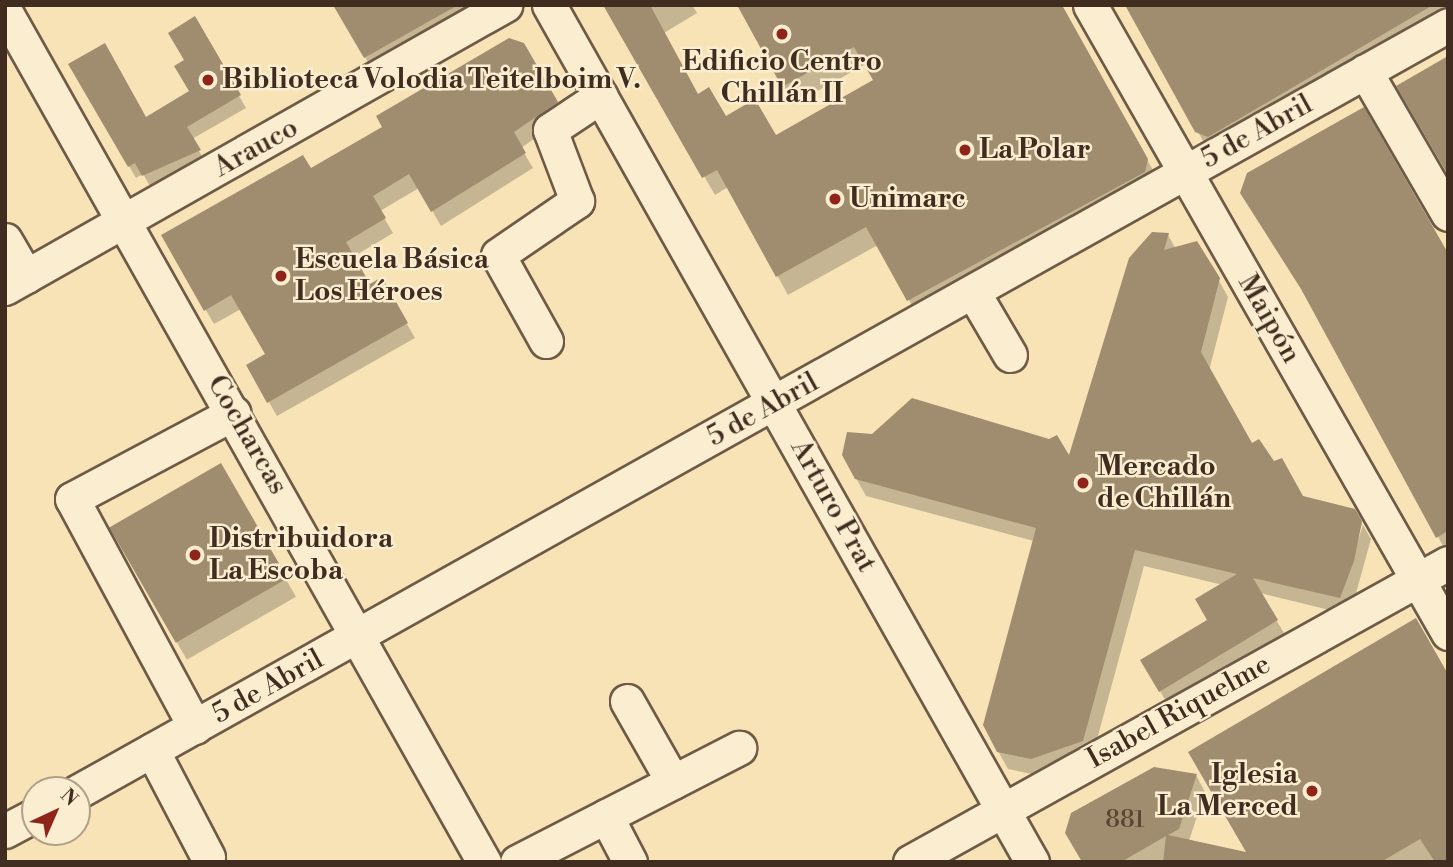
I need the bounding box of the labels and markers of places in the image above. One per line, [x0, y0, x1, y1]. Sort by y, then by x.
marker: Edificio Centro Chillán II [774, 26, 790, 42]
place label: Edificio Centro Chillán II [682, 45, 882, 111]
place label: Biblioteca Volodia Teitelboim V. [222, 63, 641, 97]
marker: Biblioteca Volodia Teitelboim V. [200, 72, 216, 88]
place label: La Polar [979, 133, 1091, 167]
marker: La Polar [957, 142, 973, 158]
place label: Unimarc [849, 182, 966, 216]
marker: Unimarc [827, 191, 843, 207]
place label: Escuela Básica Los Héroes [295, 243, 489, 309]
marker: Escuela Básica Los Héroes [273, 268, 289, 284]
place label: Mercado de Chillán [1097, 450, 1231, 516]
marker: Mercado de Chillán [1075, 475, 1091, 491]
place label: Distribuidora La Escoba [209, 522, 393, 588]
marker: Distribuidora La Escoba [187, 547, 203, 563]
place label: Iglesia La Merced [1157, 758, 1298, 824]
marker: Iglesia La Merced [1304, 783, 1320, 799]

